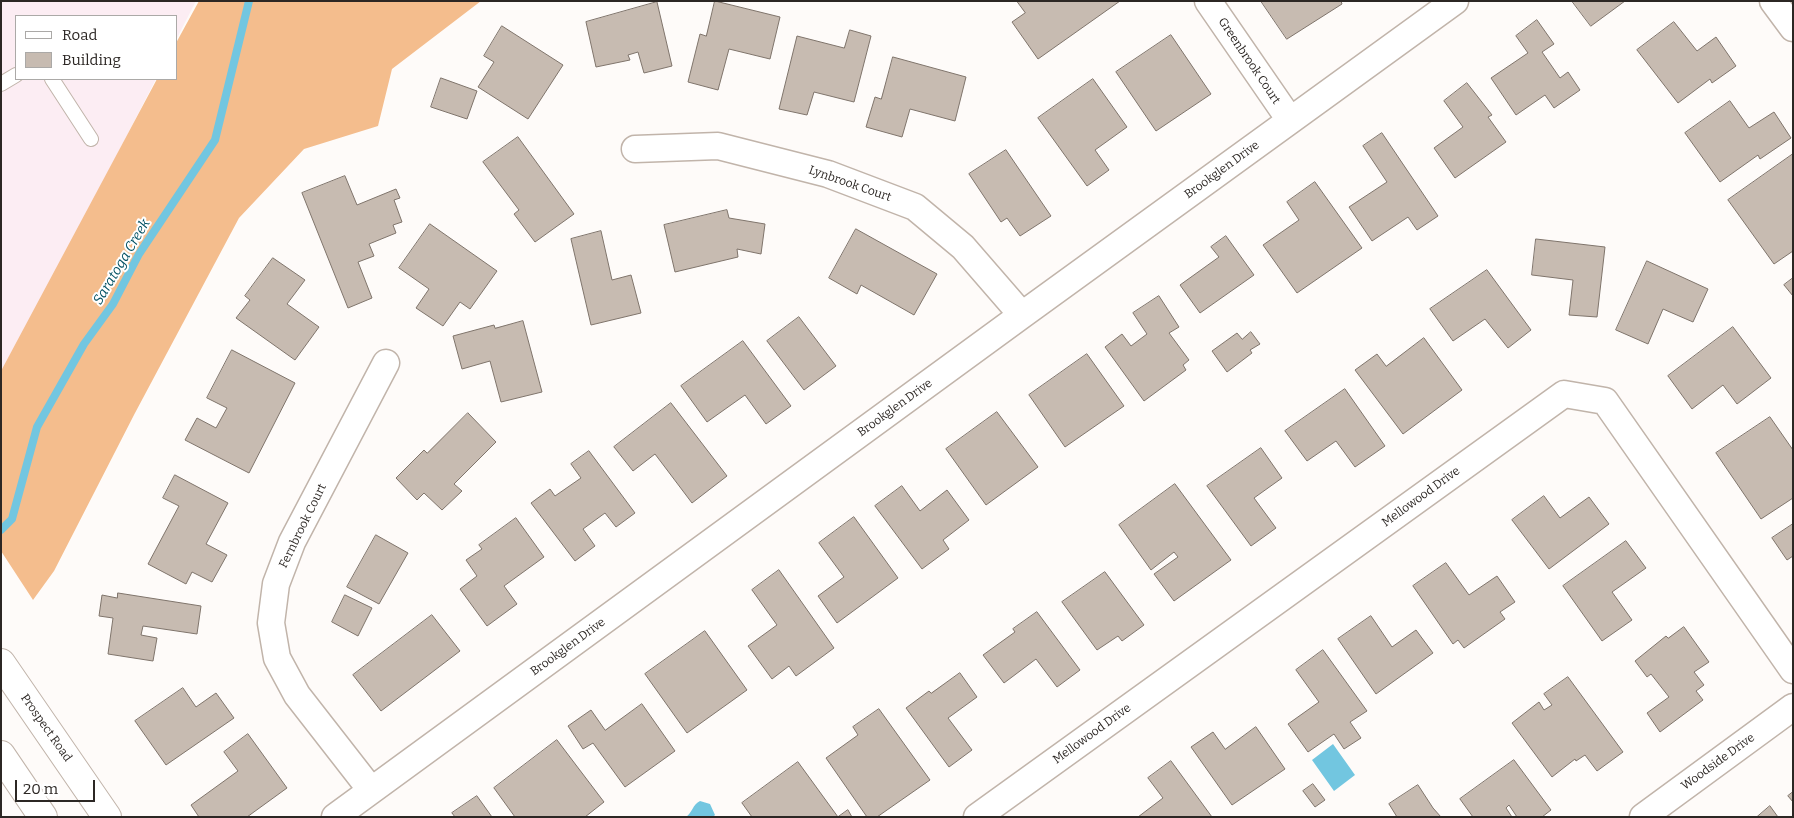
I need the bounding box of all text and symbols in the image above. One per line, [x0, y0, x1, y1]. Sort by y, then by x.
legend [15, 15, 178, 80]
street label: Greenbrook Court [1215, 15, 1283, 107]
text: Road [62, 26, 97, 44]
text: Building [62, 51, 121, 69]
street label: Brookglen Drive [1182, 138, 1262, 202]
street label: Lynbrook Court [807, 163, 893, 205]
water label: Saratoga Creek [90, 216, 154, 308]
street label: Brookglen Drive [855, 376, 935, 440]
street label: Mellowood Drive [1379, 464, 1463, 530]
street label: Fernbrook Court [276, 482, 330, 570]
street label: Brookglen Drive [528, 615, 608, 679]
street label: Prospect Road [17, 691, 75, 765]
street label: Mellowood Drive [1050, 701, 1134, 767]
street label: Woodside Drive [1678, 731, 1758, 793]
scale bar [18, 770, 98, 802]
text: 20 m [23, 780, 58, 798]

